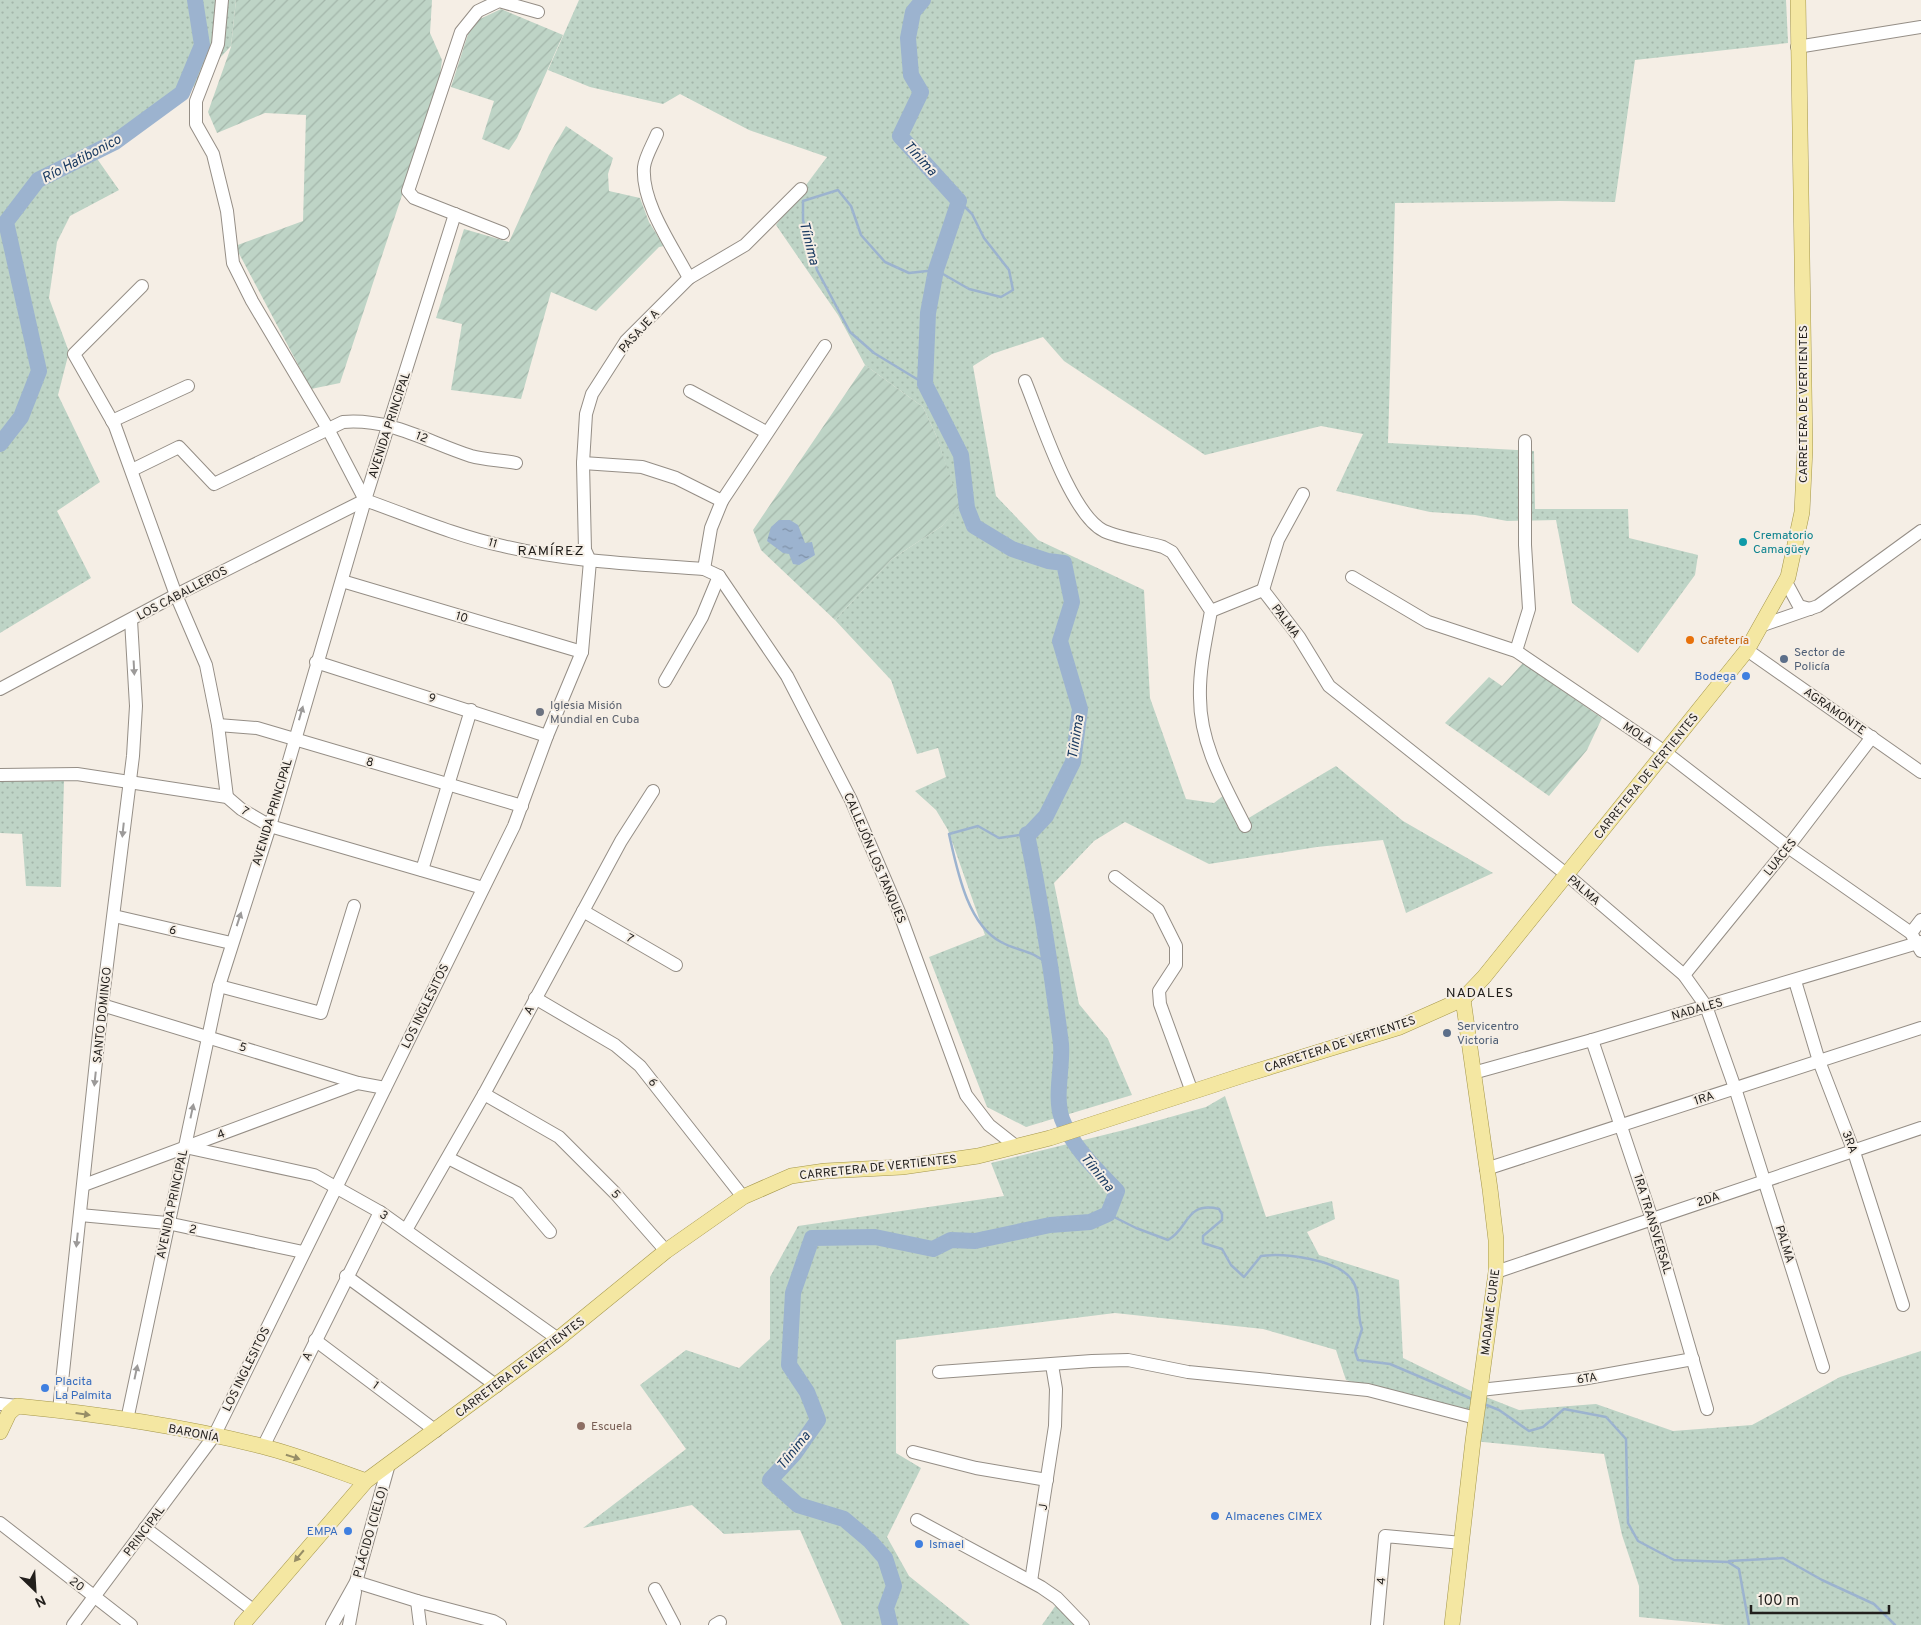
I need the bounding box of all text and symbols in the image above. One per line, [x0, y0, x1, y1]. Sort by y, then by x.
water label: Río Hatibonico [39, 131, 125, 187]
water label: Tínima [900, 138, 940, 180]
water label: Tíinima [795, 220, 822, 268]
street label: PASAJE A [616, 306, 664, 357]
street label: CARRETERA DE VERTIENTES [1796, 325, 1812, 483]
street label: AVENIDA PRINCIPAL [365, 370, 415, 481]
street label: 12 [413, 428, 430, 448]
place label: Crematorio Camagüey [1753, 528, 1814, 558]
street label: 11 [486, 535, 499, 553]
marker: Crematorio Camagüey [1737, 536, 1749, 548]
district label: RAMÍREZ [517, 542, 585, 560]
street label: LOS CABALLEROS [134, 563, 231, 625]
street label: PALMA [1267, 601, 1303, 642]
street label: 10 [454, 609, 470, 627]
place label: Cafetería [1700, 633, 1749, 649]
marker: Cafetería [1684, 634, 1696, 646]
place label: Sector de Policía [1794, 645, 1845, 675]
marker: Sector de Policía [1778, 653, 1790, 665]
one-way arrow [130, 661, 138, 677]
place label: Bodega [1695, 669, 1736, 685]
marker: Bodega [1740, 670, 1752, 682]
street label: AGRAMONTE [1800, 685, 1869, 739]
street label: 9 [426, 690, 437, 708]
place label: Iglesia Misión Mundial en Cuba [550, 698, 639, 728]
one-way arrow [298, 706, 306, 721]
marker: Iglesia Misión Mundial en Cuba [534, 706, 546, 718]
street label: CARRETERA DE VERTIENTES [1591, 710, 1703, 843]
water label: Tíinima [1065, 713, 1088, 761]
street label: MOLA [1619, 719, 1656, 751]
street label: 8 [364, 754, 375, 772]
street label: AVENIDA PRINCIPAL [249, 757, 297, 868]
street label: CALLEJÓN LOS TANQUES [839, 790, 909, 926]
street label: 7 [237, 803, 252, 820]
one-way arrow [119, 823, 127, 839]
street label: LUACES [1761, 836, 1801, 880]
street label: PALMA [1564, 872, 1603, 909]
one-way arrow [235, 911, 243, 926]
street label: 6 [167, 922, 178, 940]
street label: 7 [623, 930, 636, 947]
street label: LOS INGLESITOS [398, 961, 453, 1051]
street label: SANTO DOMINGO [90, 966, 116, 1064]
district label: NADALES [1446, 985, 1514, 1002]
street label: NADALES [1670, 995, 1725, 1025]
street label: A [521, 1003, 539, 1018]
street label: CARRETERA DE VERTIENTES [1263, 1013, 1418, 1077]
place label: Servicentro Victoria [1457, 1019, 1519, 1049]
marker: Servicentro Victoria [1441, 1027, 1453, 1039]
street label: 5 [237, 1039, 249, 1057]
one-way arrow [91, 1071, 99, 1087]
street label: 6 [644, 1075, 661, 1090]
street label: 1RA [1692, 1088, 1716, 1110]
one-way arrow [188, 1103, 196, 1118]
street label: 4 [215, 1126, 228, 1144]
street label: 3RA [1838, 1129, 1861, 1156]
street label: AVENIDA PRINCIPAL [154, 1148, 192, 1260]
water label: Tíinima [1076, 1150, 1118, 1196]
street label: CARRETERA DE VERTIENTES [799, 1152, 958, 1184]
street label: 1RA TRANSVERSAL [1629, 1172, 1675, 1277]
street label: 5 [607, 1187, 624, 1203]
street label: 2DA [1695, 1189, 1722, 1211]
street label: 3 [376, 1207, 391, 1224]
street label: 2 [188, 1221, 198, 1239]
street label: PALMA [1771, 1224, 1797, 1265]
one-way arrow [73, 1232, 81, 1248]
street label: MADAME CURIE [1478, 1268, 1504, 1356]
street label: CARRETERA DE VERTIENTES [453, 1314, 589, 1422]
street label: LOS INGLESITOS [219, 1324, 274, 1414]
street label: A [299, 1349, 317, 1364]
one-way arrow [133, 1364, 141, 1380]
street label: 6TA [1576, 1369, 1598, 1388]
place label: Placita La Palmita [55, 1374, 112, 1404]
street label: 1 [369, 1378, 382, 1394]
marker: Placita La Palmita [39, 1382, 51, 1394]
one-way arrow [75, 1410, 91, 1418]
place label: Escuela [591, 1419, 632, 1435]
marker: Escuela [575, 1420, 587, 1432]
street label: BARONÍA [167, 1421, 221, 1447]
water label: Tíinima [774, 1428, 815, 1474]
one-way arrow [286, 1453, 301, 1461]
street label: PLÁCIDO (CIELO) [350, 1485, 392, 1580]
street label: PRINCIPAL [121, 1503, 169, 1560]
street label: J [1036, 1503, 1052, 1512]
place label: Almacenes CIMEX [1225, 1509, 1323, 1525]
marker: Almacenes CIMEX [1209, 1510, 1221, 1522]
place label: EMPA [307, 1524, 338, 1540]
marker: EMPA [342, 1525, 354, 1537]
place label: Ismael [929, 1537, 964, 1553]
marker: Ismael [913, 1538, 925, 1550]
one-way arrow [293, 1550, 305, 1562]
north arrow [10, 1565, 60, 1615]
street label: 20 [66, 1574, 87, 1596]
street label: 4 [1374, 1577, 1390, 1585]
scale bar [1751, 1582, 1888, 1614]
text: N [32, 1591, 48, 1610]
text: 100 m [1758, 1592, 1799, 1611]

